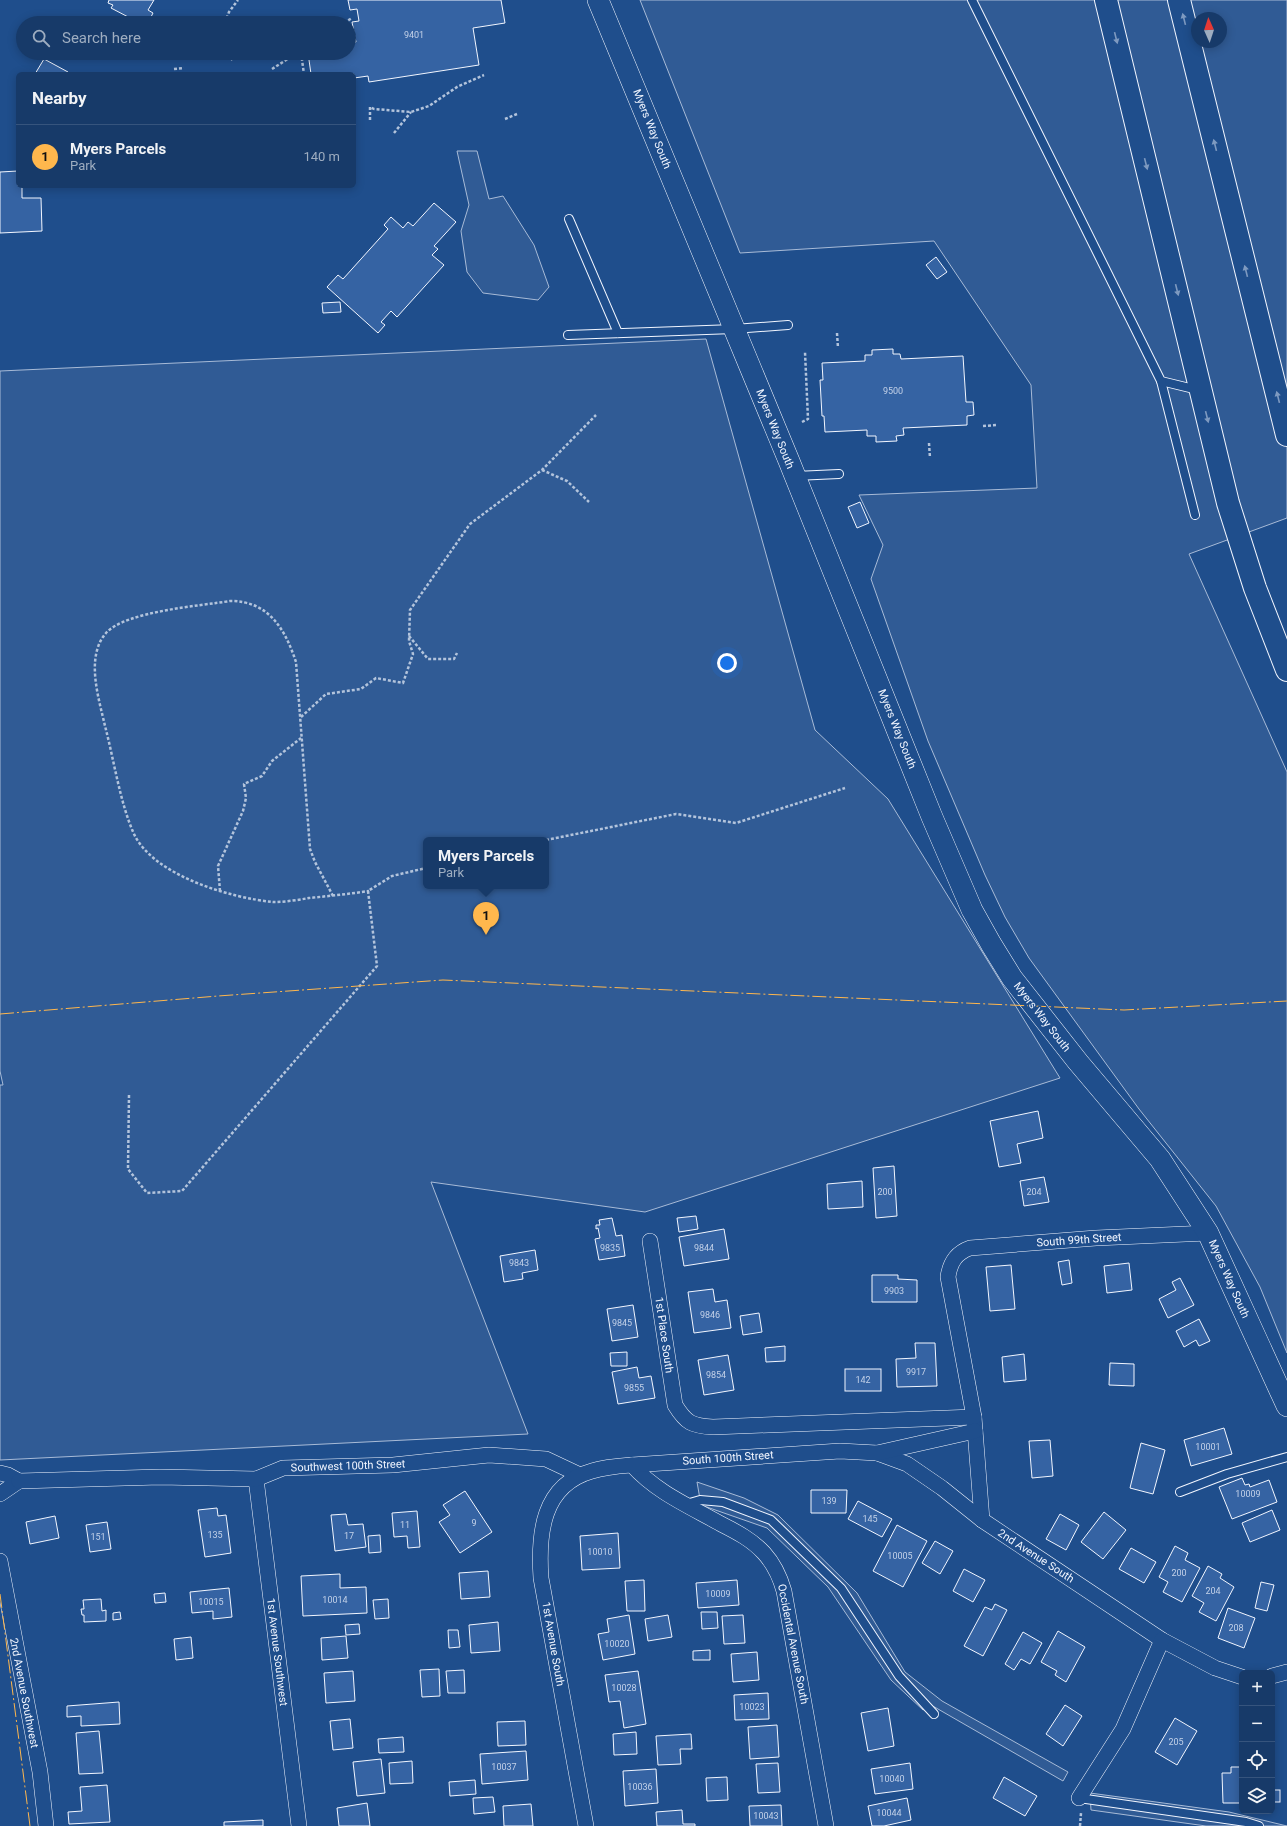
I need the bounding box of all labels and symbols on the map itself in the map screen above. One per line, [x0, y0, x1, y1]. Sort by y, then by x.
north arrow [1191, 12, 1227, 48]
one-way arrow [1180, 13, 1186, 25]
house number: 9401 [404, 30, 424, 40]
one-way arrow [1113, 32, 1119, 44]
street label: Myers Way South [630, 87, 674, 171]
one-way arrow [1212, 139, 1218, 151]
one-way arrow [1144, 158, 1150, 170]
one-way arrow [1243, 265, 1249, 277]
one-way arrow [1174, 285, 1180, 297]
house number: 9500 [883, 386, 903, 396]
street label: Myers Way South [753, 387, 797, 471]
one-way arrow [1274, 391, 1280, 404]
one-way arrow [1205, 411, 1211, 423]
your location [717, 653, 737, 673]
street label: Myers Way South [875, 687, 919, 771]
pin: 1 [473, 902, 499, 935]
street label: Myers Way South [1011, 980, 1073, 1054]
house number: 200 [877, 1187, 893, 1197]
house number: 204 [1026, 1187, 1042, 1197]
street label: South 99th Street [1036, 1231, 1122, 1249]
street label: Myers Way South [1206, 1238, 1252, 1320]
house number: 9835 [600, 1243, 620, 1253]
house number: 9844 [694, 1243, 714, 1253]
house number: 9843 [509, 1258, 529, 1268]
house number: 9903 [884, 1286, 904, 1296]
street label: 1st Place South [652, 1296, 676, 1374]
house number: 9846 [700, 1310, 720, 1320]
house number: 9845 [612, 1318, 632, 1328]
house number: 9917 [906, 1367, 926, 1377]
house number: 9854 [706, 1370, 726, 1380]
house number: 142 [855, 1375, 871, 1385]
house number: 9855 [624, 1383, 644, 1393]
house number: 10001 [1195, 1442, 1221, 1452]
street label: South 100th Street [682, 1448, 774, 1468]
street label: Southwest 100th Street [291, 1457, 406, 1474]
house number: 10009 [1235, 1489, 1261, 1499]
house number: 139 [821, 1496, 837, 1506]
house number: 145 [862, 1514, 878, 1524]
house number: 9 [471, 1518, 477, 1528]
house number: 11 [400, 1520, 410, 1530]
street label: 2nd Avenue South [995, 1526, 1077, 1586]
house number: 135 [207, 1530, 223, 1540]
house number: 17 [344, 1531, 354, 1541]
house number: 151 [90, 1532, 106, 1542]
house number: 10010 [587, 1547, 613, 1557]
house number: 10005 [887, 1551, 913, 1561]
house number: 200 [1171, 1568, 1187, 1578]
street label: Occidental Avenue South [775, 1583, 811, 1705]
house number: 204 [1205, 1586, 1221, 1596]
house number: 10009 [705, 1589, 731, 1599]
house number: 10014 [322, 1595, 348, 1605]
house number: 10015 [198, 1597, 224, 1607]
street label: 1st Avenue Southwest [264, 1597, 290, 1707]
street label: 1st Avenue South [539, 1601, 567, 1687]
house number: 208 [1228, 1623, 1244, 1633]
street label: 2nd Avenue Southwest [7, 1637, 41, 1749]
house number: 10020 [604, 1639, 630, 1649]
house number: 10028 [611, 1683, 637, 1693]
house number: 10023 [739, 1702, 765, 1712]
house number: 205 [1168, 1737, 1184, 1747]
house number: 10037 [491, 1762, 517, 1772]
house number: 10040 [879, 1774, 905, 1784]
house number: 10036 [627, 1782, 653, 1792]
house number: 10044 [876, 1808, 902, 1818]
house number: 10043 [753, 1811, 779, 1821]

